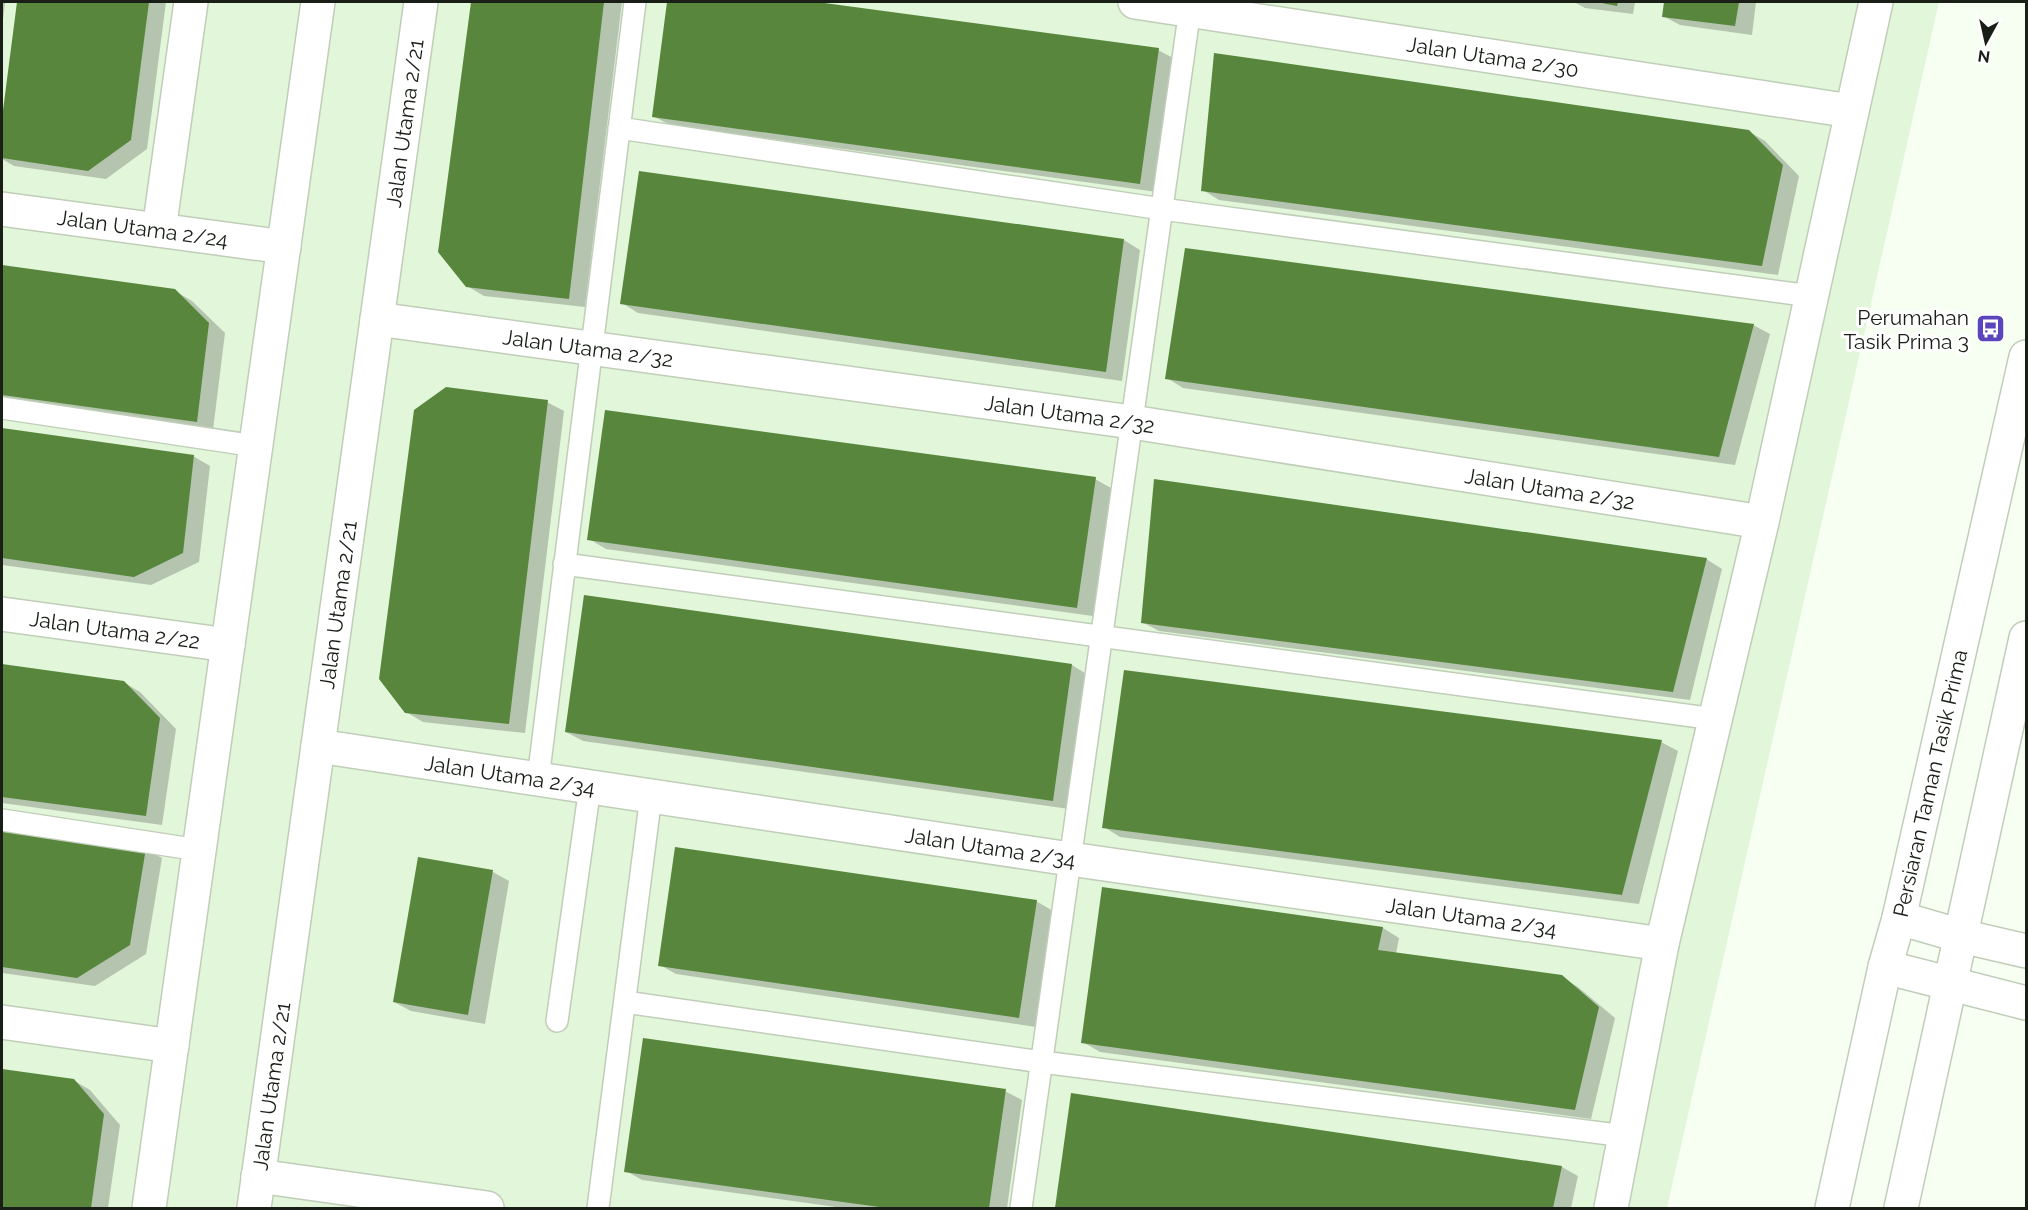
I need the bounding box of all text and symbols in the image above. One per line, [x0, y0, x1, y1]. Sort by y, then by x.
north arrow [1956, 12, 2016, 72]
street label: Jalan Utama 2/30 [1405, 31, 1581, 82]
street label: Jalan Utama 2/21 [380, 38, 428, 209]
text: N [1977, 46, 1991, 67]
street label: Jalan Utama 2/24 [56, 204, 230, 252]
place label: Perumahan Tasik Prima 3 [1843, 305, 1969, 354]
bus stop icon: Perumahan Tasik Prima 3 [1974, 313, 2006, 345]
street label: Jalan Utama 2/32 [501, 324, 675, 372]
street label: Jalan Utama 2/32 [983, 389, 1157, 438]
street label: Jalan Utama 2/32 [1463, 463, 1637, 514]
street label: Jalan Utama 2/21 [314, 519, 362, 691]
street label: Jalan Utama 2/22 [28, 605, 202, 654]
street label: Persiaran Taman Tasik Prima [1887, 647, 1972, 919]
street label: Jalan Utama 2/34 [423, 750, 597, 800]
street label: Jalan Utama 2/34 [903, 822, 1078, 872]
street label: Jalan Utama 2/34 [1384, 892, 1558, 941]
street label: Jalan Utama 2/21 [247, 1000, 295, 1172]

